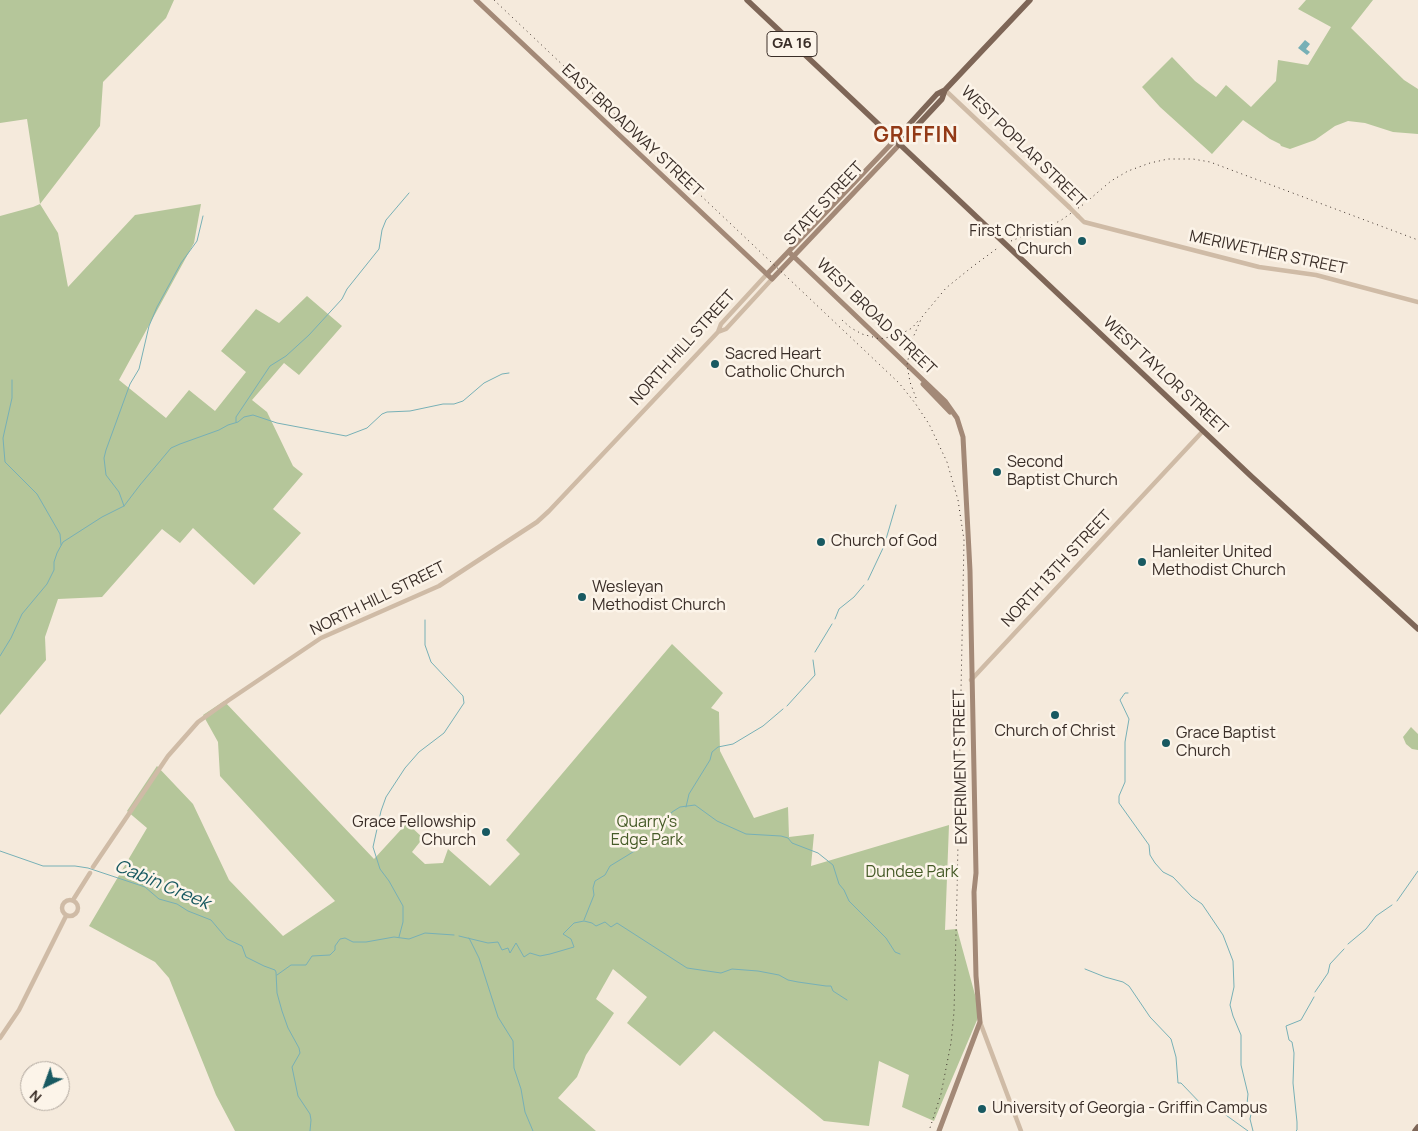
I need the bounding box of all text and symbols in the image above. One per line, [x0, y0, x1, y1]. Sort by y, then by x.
road number: GA 16 [767, 32, 817, 56]
street label: EAST BROADWAY STREET [558, 61, 706, 201]
street label: WEST POPLAR STREET [957, 82, 1089, 212]
district label: GRIFFIN [873, 123, 959, 149]
street label: STATE STREET [780, 158, 868, 250]
place label: First Christian Church [969, 222, 1072, 260]
street label: MERIWETHER STREET [1187, 227, 1349, 279]
marker: First Christian Church [1076, 235, 1088, 247]
street label: WEST BROAD STREET [812, 255, 940, 379]
street label: NORTH HILL STREET [626, 287, 740, 409]
street label: WEST TAYLOR STREET [1099, 313, 1231, 439]
place label: Sacred Heart Catholic Church [725, 345, 845, 383]
marker: Sacred Heart Catholic Church [709, 358, 721, 370]
place label: Second Baptist Church [1007, 453, 1118, 491]
marker: Second Baptist Church [991, 466, 1003, 478]
street label: NORTH 13TH STREET [998, 507, 1116, 631]
place label: Church of God [831, 532, 937, 552]
marker: Church of God [815, 536, 827, 548]
place label: Hanleiter United Methodist Church [1152, 543, 1286, 581]
marker: Hanleiter United Methodist Church [1136, 556, 1148, 568]
street label: NORTH HILL STREET [307, 558, 449, 640]
place label: Wesleyan Methodist Church [592, 578, 726, 616]
marker: Wesleyan Methodist Church [576, 591, 588, 603]
street label: EXPERIMENT STREET [950, 689, 972, 845]
marker: Church of Christ [1049, 709, 1061, 721]
place label: Church of Christ [994, 722, 1116, 742]
place label: Grace Baptist Church [1176, 724, 1276, 762]
marker: Grace Baptist Church [1160, 737, 1172, 749]
place label: Grace Fellowship Church [352, 813, 476, 851]
park label: Quarry's Edge Park [611, 813, 683, 851]
marker: Grace Fellowship Church [480, 826, 492, 838]
water label: Cabin Creek [111, 855, 213, 915]
park label: Dundee Park [866, 863, 958, 883]
north arrow [20, 1061, 70, 1111]
text: N [25, 1086, 45, 1107]
place label: University of Georgia - Griffin Campus [992, 1099, 1267, 1119]
marker: University of Georgia - Griffin Campus [976, 1103, 988, 1115]

